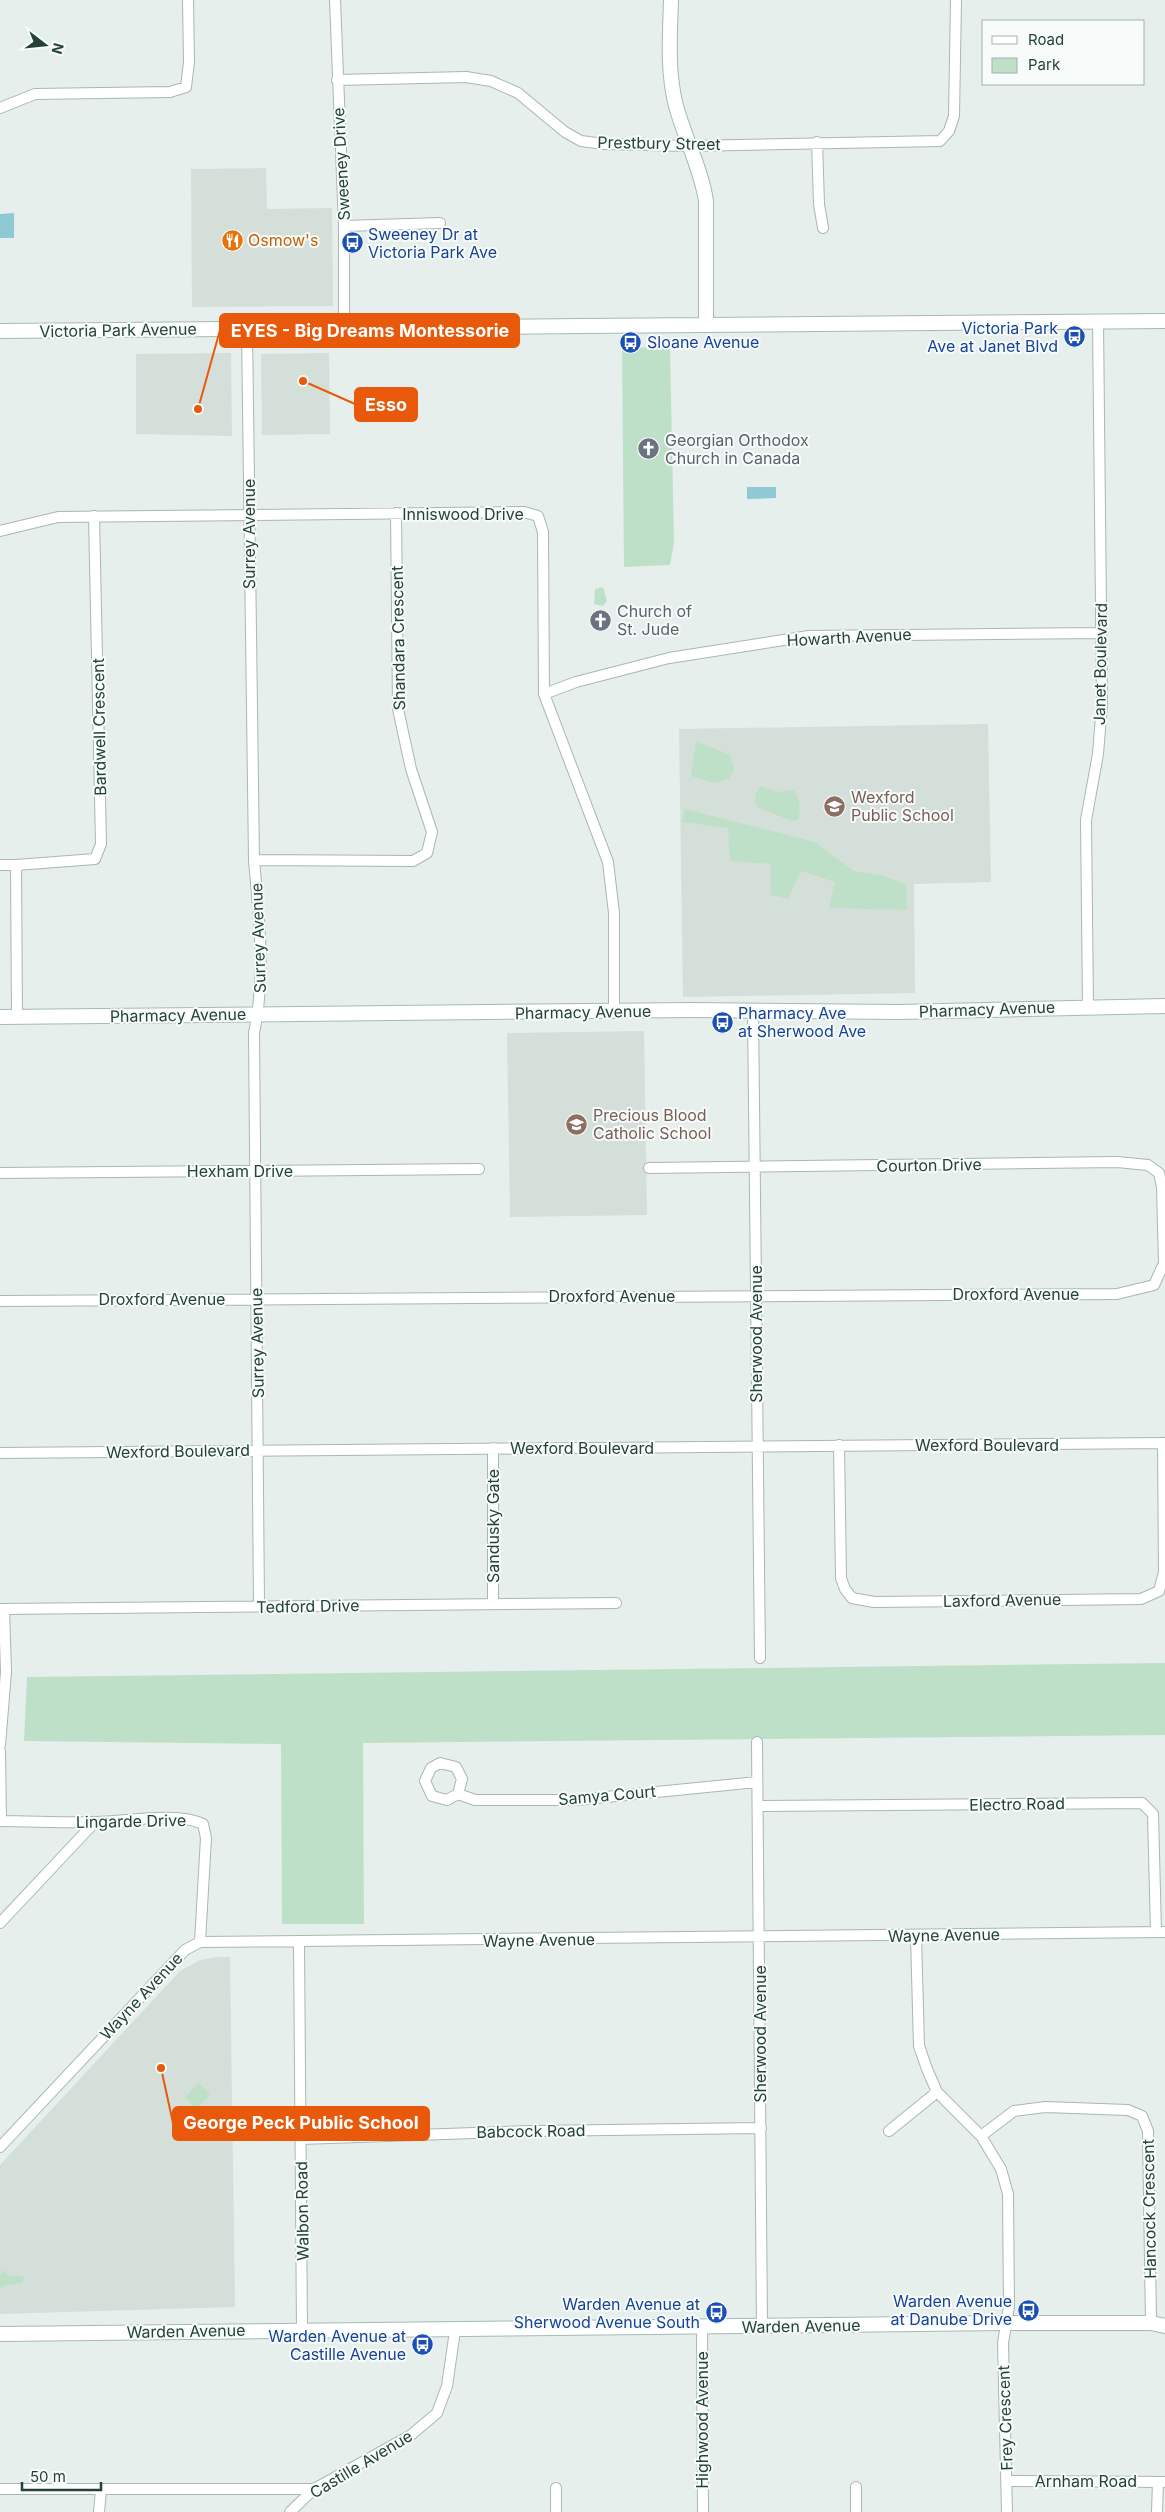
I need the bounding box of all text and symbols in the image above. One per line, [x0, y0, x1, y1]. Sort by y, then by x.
north arrow [20, 20, 70, 70]
legend [982, 20, 1145, 85]
text: Road [1028, 30, 1064, 49]
text: N [48, 41, 68, 56]
text: Park [1028, 55, 1061, 74]
street label: Sweeney Drive [328, 107, 354, 221]
street label: Prestbury Street [597, 132, 721, 154]
place label: Sweeney Dr at Victoria Park Ave [368, 224, 497, 262]
restaurant icon: Osmow's [220, 228, 244, 252]
place label: Osmow's [248, 230, 318, 250]
bus stop icon: Sweeney Dr at Victoria Park Ave [340, 231, 364, 255]
callout: EYES - Big Dreams Montessorie [220, 314, 519, 347]
place label: Victoria Park Ave at Janet Blvd [927, 318, 1058, 356]
street label: Victoria Park Avenue [39, 319, 197, 341]
text: EYES - Big Dreams Montessorie [231, 320, 510, 341]
bus stop icon: Victoria Park Ave at Janet Blvd [1062, 325, 1086, 349]
bus stop icon: Sloane Avenue [619, 330, 643, 354]
place label: Sloane Avenue [647, 332, 759, 352]
callout: Esso [355, 388, 417, 421]
text: Esso [365, 394, 407, 415]
place label: Georgian Orthodox Church in Canada [665, 430, 809, 468]
church icon: Georgian Orthodox Church in Canada [637, 437, 661, 461]
street label: Surrey Avenue [239, 479, 259, 589]
street label: Inniswood Drive [402, 504, 524, 524]
street label: Shandara Crescent [387, 565, 409, 711]
place label: Church of St. Jude [617, 601, 692, 639]
street label: Janet Boulevard [1089, 603, 1111, 725]
church icon: Church of St. Jude [589, 608, 613, 632]
street label: Howarth Avenue [786, 624, 912, 650]
street label: Bardwell Crescent [88, 658, 110, 796]
place label: Wexford Public School [851, 787, 954, 825]
school or university icon: Wexford Public School [823, 794, 847, 818]
street label: Surrey Avenue [246, 882, 270, 994]
street label: Pharmacy Avenue [918, 997, 1056, 1021]
street label: Pharmacy Avenue [515, 1001, 651, 1023]
place label: Pharmacy Ave at Sherwood Ave [738, 1003, 866, 1041]
street label: Pharmacy Avenue [110, 1004, 246, 1026]
bus stop icon: Pharmacy Ave at Sherwood Ave [710, 1010, 734, 1034]
place label: Precious Blood Catholic School [593, 1105, 711, 1143]
school or university icon: Precious Blood Catholic School [565, 1112, 589, 1136]
street label: Courton Drive [876, 1154, 982, 1176]
street label: Hexham Drive [187, 1161, 293, 1181]
street label: Sherwood Avenue [746, 1265, 766, 1403]
street label: Droxford Avenue [953, 1284, 1079, 1304]
street label: Droxford Avenue [549, 1286, 675, 1306]
street label: Surrey Avenue [246, 1288, 268, 1398]
street label: Droxford Avenue [99, 1289, 225, 1309]
street label: Wexford Boulevard [915, 1435, 1059, 1455]
street label: Wexford Boulevard [510, 1438, 654, 1458]
street label: Wexford Boulevard [106, 1440, 250, 1462]
street label: Sandusky Gate [483, 1469, 503, 1583]
street label: Laxford Avenue [943, 1589, 1061, 1611]
street label: Tedford Drive [256, 1595, 360, 1617]
street label: Samya Court [557, 1781, 657, 1809]
street label: Electro Road [969, 1793, 1065, 1815]
street label: Lingarde Drive [76, 1810, 186, 1832]
street label: Wayne Avenue [888, 1924, 1000, 1946]
street label: Wayne Avenue [483, 1929, 595, 1951]
street label: Wayne Avenue [95, 1948, 187, 2044]
street label: Sherwood Avenue [750, 1965, 770, 2103]
callout: George Peck Public School [173, 2107, 429, 2140]
text: George Peck Public School [183, 2112, 419, 2133]
street label: Babcock Road [476, 2120, 586, 2142]
street label: Hancock Crescent [1138, 2139, 1160, 2279]
street label: Walbon Road [291, 2161, 313, 2261]
place label: Warden Avenue at Danube Drive [891, 2291, 1012, 2329]
place label: Warden Avenue at Sherwood Avenue South [514, 2294, 700, 2332]
bus stop icon: Warden Avenue at Danube Drive [1016, 2298, 1040, 2322]
bus stop icon: Warden Avenue at Sherwood Avenue South [704, 2301, 728, 2325]
street label: Warden Avenue [741, 2315, 861, 2337]
street label: Warden Avenue [126, 2320, 246, 2342]
place label: Warden Avenue at Castille Avenue [268, 2326, 406, 2364]
bus stop icon: Warden Avenue at Castille Avenue [410, 2333, 434, 2357]
street label: Highwood Avenue [692, 2351, 712, 2489]
street label: Frey Crescent [993, 2365, 1017, 2471]
street label: Castille Avenue [306, 2426, 416, 2502]
scale bar [22, 2460, 101, 2492]
text: 50 m [30, 2467, 66, 2486]
street label: Arnham Road [1035, 2471, 1137, 2491]

